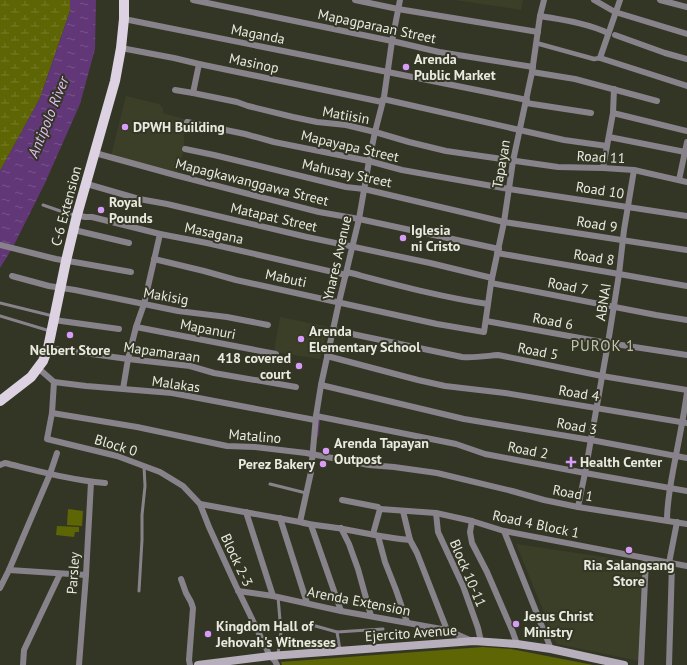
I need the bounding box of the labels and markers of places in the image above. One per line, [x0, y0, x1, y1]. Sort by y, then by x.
place label: Arenda Public Market [414, 50, 496, 84]
marker: Arenda Public Market [401, 62, 411, 72]
place label: DPWH Building [133, 118, 225, 136]
marker: DPWH Building [120, 122, 130, 132]
place label: Royal Pounds [109, 193, 153, 227]
marker: Royal Pounds [96, 205, 106, 215]
place label: Iglesia ni Cristo [411, 221, 461, 255]
marker: Iglesia ni Cristo [398, 233, 408, 243]
place label: Arenda Elementary School [309, 322, 421, 356]
marker: Nelbert Store [65, 330, 75, 340]
marker: Arenda Elementary School [296, 334, 306, 344]
place label: Nelbert Store [30, 341, 110, 359]
place label: 418 covered court [217, 349, 291, 383]
marker: 418 covered court [294, 361, 304, 371]
place label: Arenda Tapayan Outpost [334, 434, 429, 468]
marker: Arenda Tapayan Outpost [321, 446, 331, 456]
place label: Health Center [580, 453, 662, 471]
place label: Perez Bakery [238, 455, 315, 473]
marker: Health Center [565, 456, 577, 468]
marker: Perez Bakery [318, 459, 328, 469]
marker: Ria Salangsang Store [624, 545, 634, 555]
place label: Ria Salangsang Store [583, 556, 675, 590]
place label: Jesus Christ Ministry [523, 607, 594, 641]
place label: Kingdom Hall of Jehovah's Witnesses [215, 617, 336, 651]
marker: Jesus Christ Ministry [511, 619, 521, 629]
marker: Kingdom Hall of Jehovah's Witnesses [203, 629, 213, 639]

